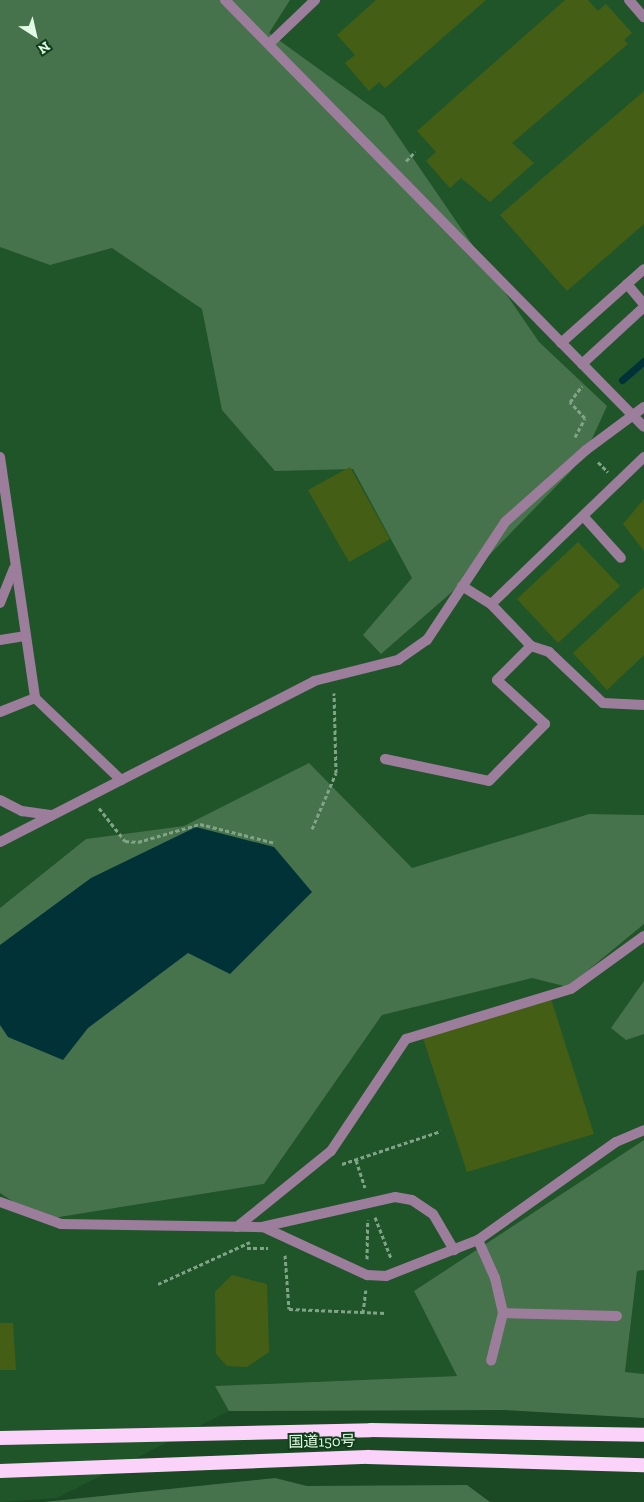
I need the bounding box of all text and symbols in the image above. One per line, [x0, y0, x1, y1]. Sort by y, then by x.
north arrow [10, 10, 60, 60]
text: N [35, 38, 53, 58]
street label: 国道150号 [288, 1432, 356, 1452]

